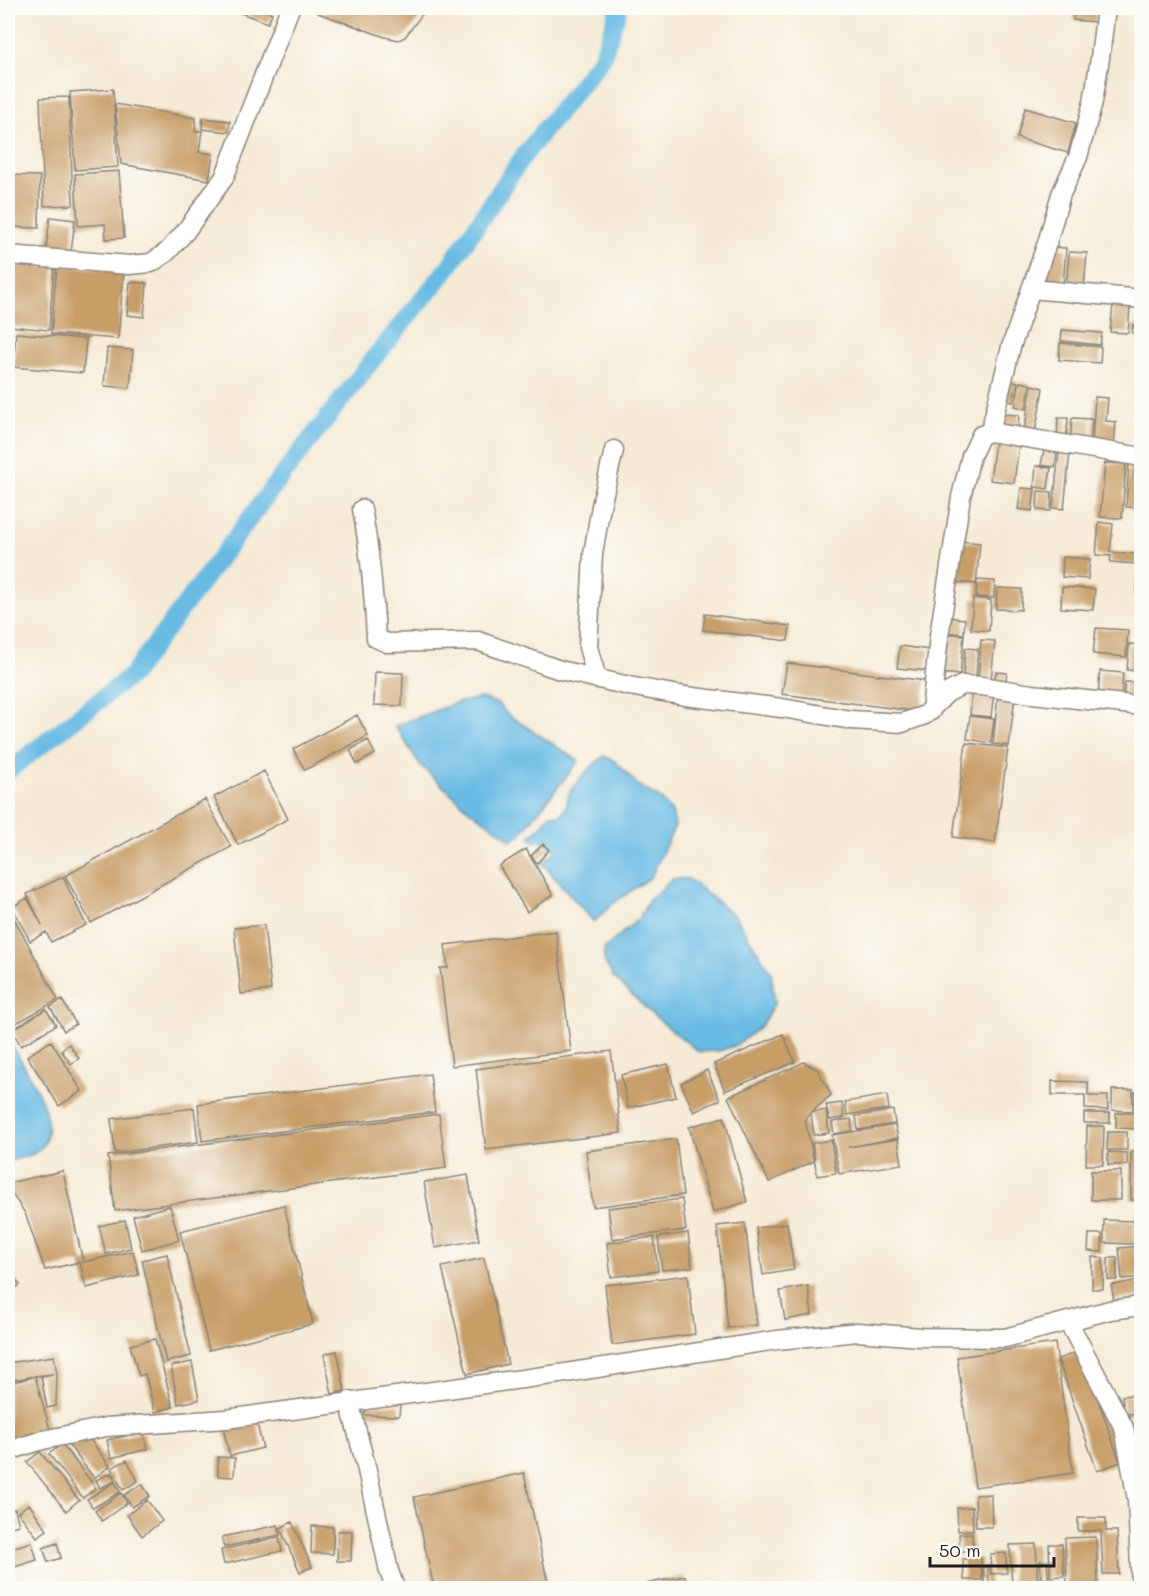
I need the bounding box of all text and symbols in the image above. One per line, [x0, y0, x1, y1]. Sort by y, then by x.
scale bar [930, 1530, 1054, 1568]
text: 50 m [939, 1538, 981, 1562]

